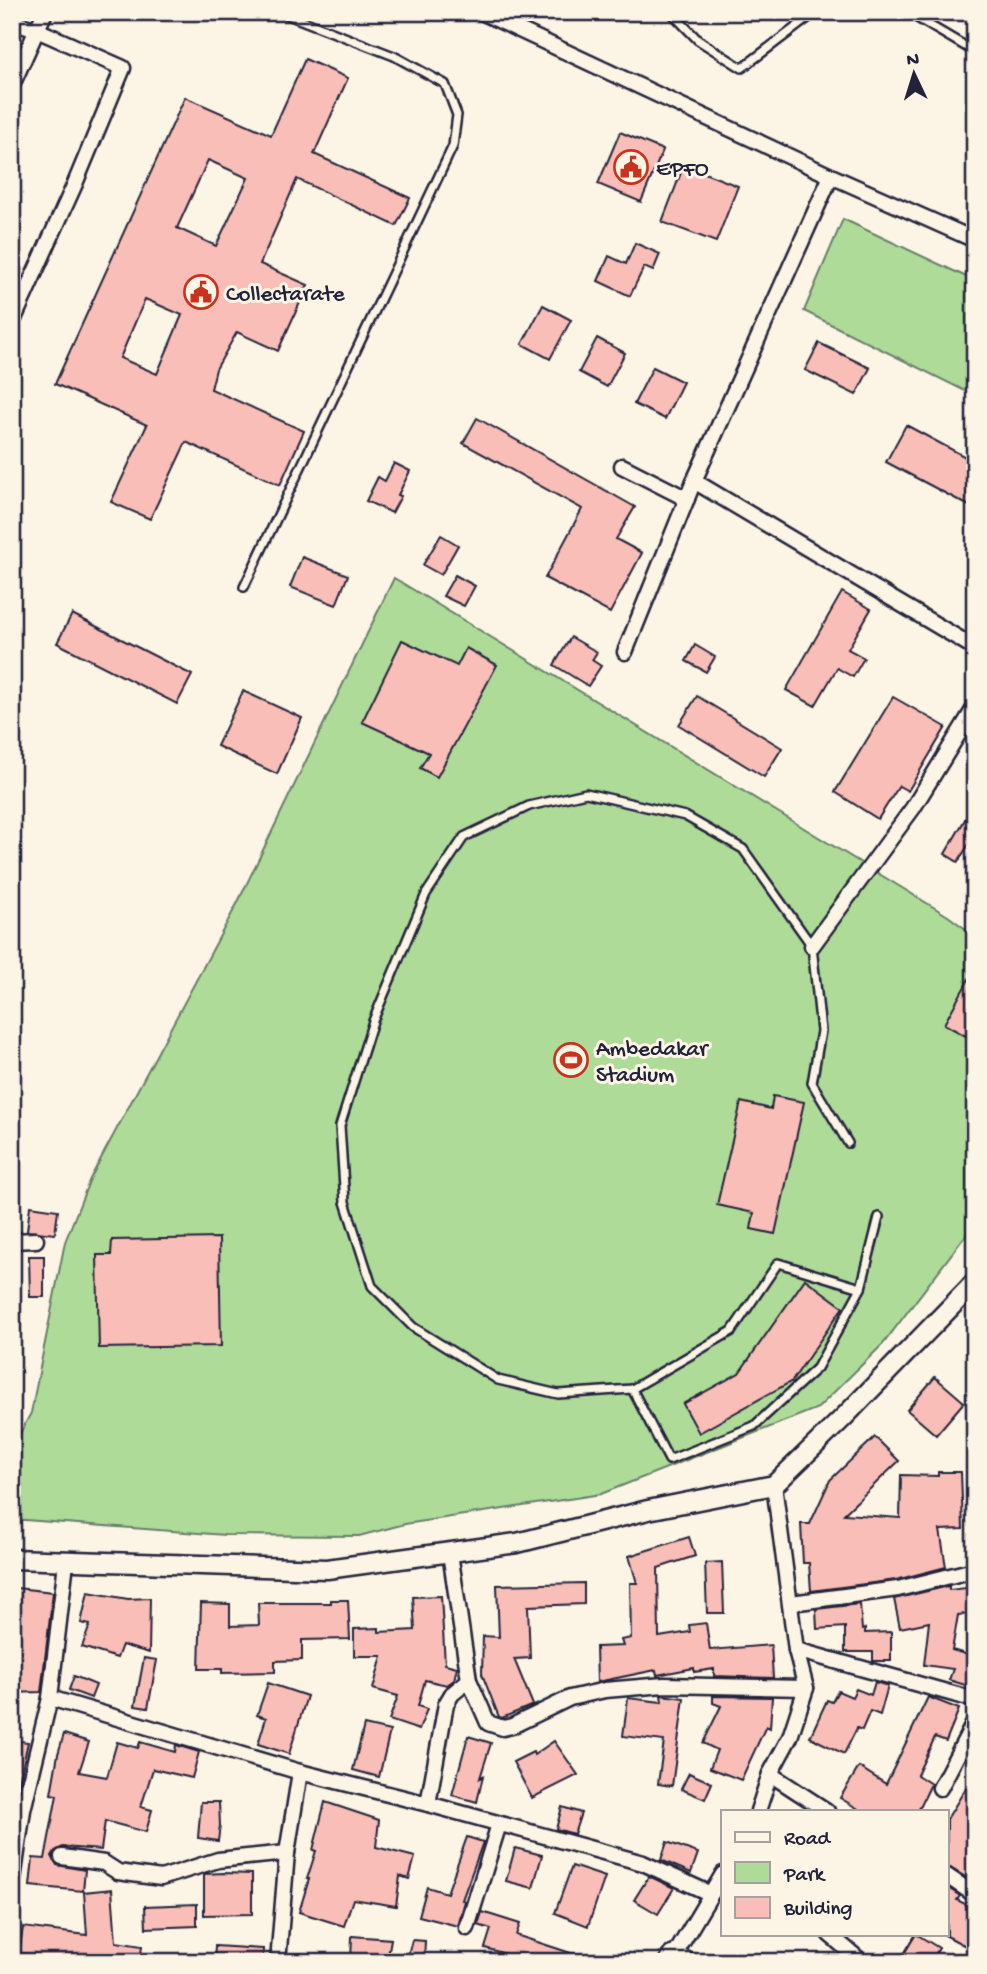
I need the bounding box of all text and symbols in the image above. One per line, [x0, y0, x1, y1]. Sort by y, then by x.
north arrow [878, 38, 948, 108]
text: N [906, 49, 920, 72]
public building icon: EPFO [612, 148, 650, 186]
place label: EPFO [656, 157, 709, 184]
public building icon: Collectarate [182, 273, 220, 311]
place label: Collectarate [226, 282, 346, 309]
place label: Ambedakar Stadium [596, 1037, 709, 1090]
sports icon: Ambedakar Stadium [552, 1041, 590, 1079]
legend [721, 1810, 948, 1936]
text: Road [784, 1828, 832, 1853]
text: Park [783, 1864, 827, 1889]
text: Building [783, 1898, 853, 1923]

